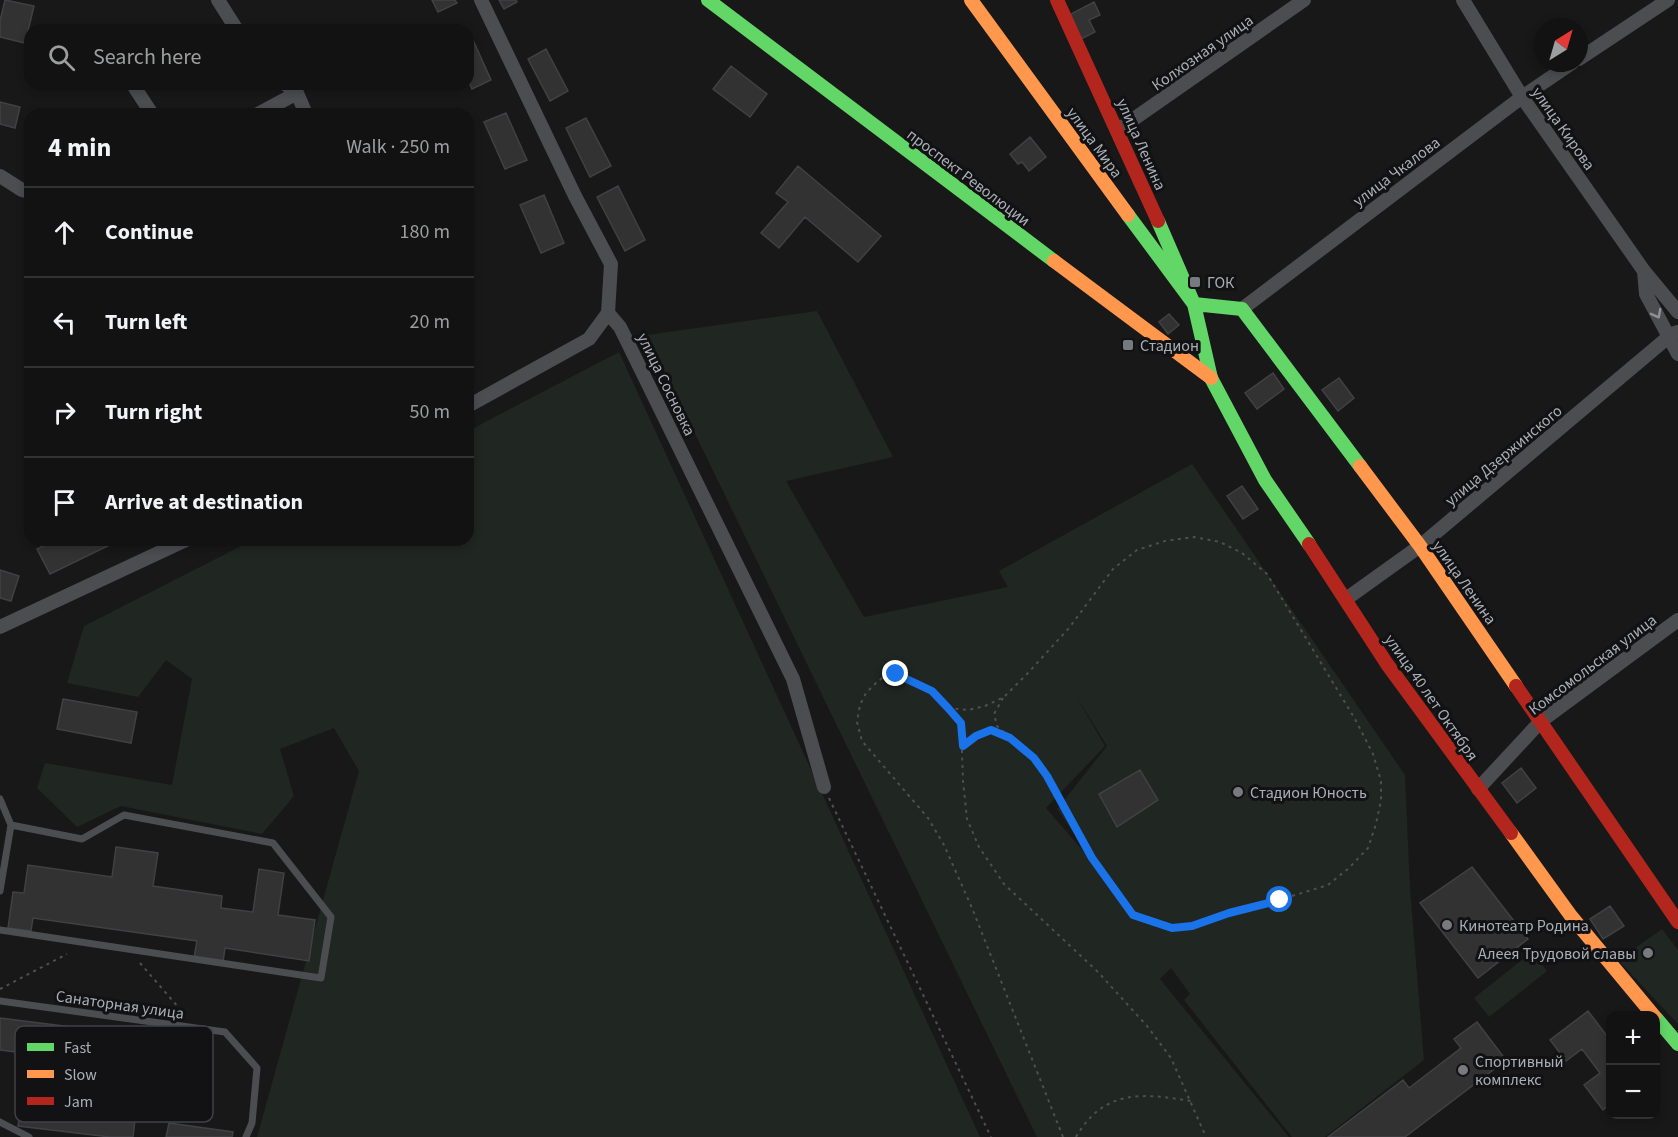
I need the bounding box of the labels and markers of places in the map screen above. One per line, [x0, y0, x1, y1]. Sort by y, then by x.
place label: ГОК [1207, 272, 1235, 294]
marker: ГОК [1188, 275, 1202, 289]
place label: Стадион [1140, 335, 1199, 357]
marker: Стадион [1121, 338, 1135, 352]
place label: Стадион Юность [1250, 782, 1367, 804]
marker: Стадион Юность [1231, 785, 1245, 799]
place label: Кинотеатр Родина [1459, 915, 1589, 937]
marker: Кинотеатр Родина [1440, 918, 1454, 932]
place label: Алеея Трудовой славы [1478, 943, 1636, 965]
marker: Алеея Трудовой славы [1641, 946, 1655, 960]
place label: Спортивный комплекс [1475, 1051, 1564, 1091]
marker: Спортивный комплекс [1456, 1063, 1470, 1077]

